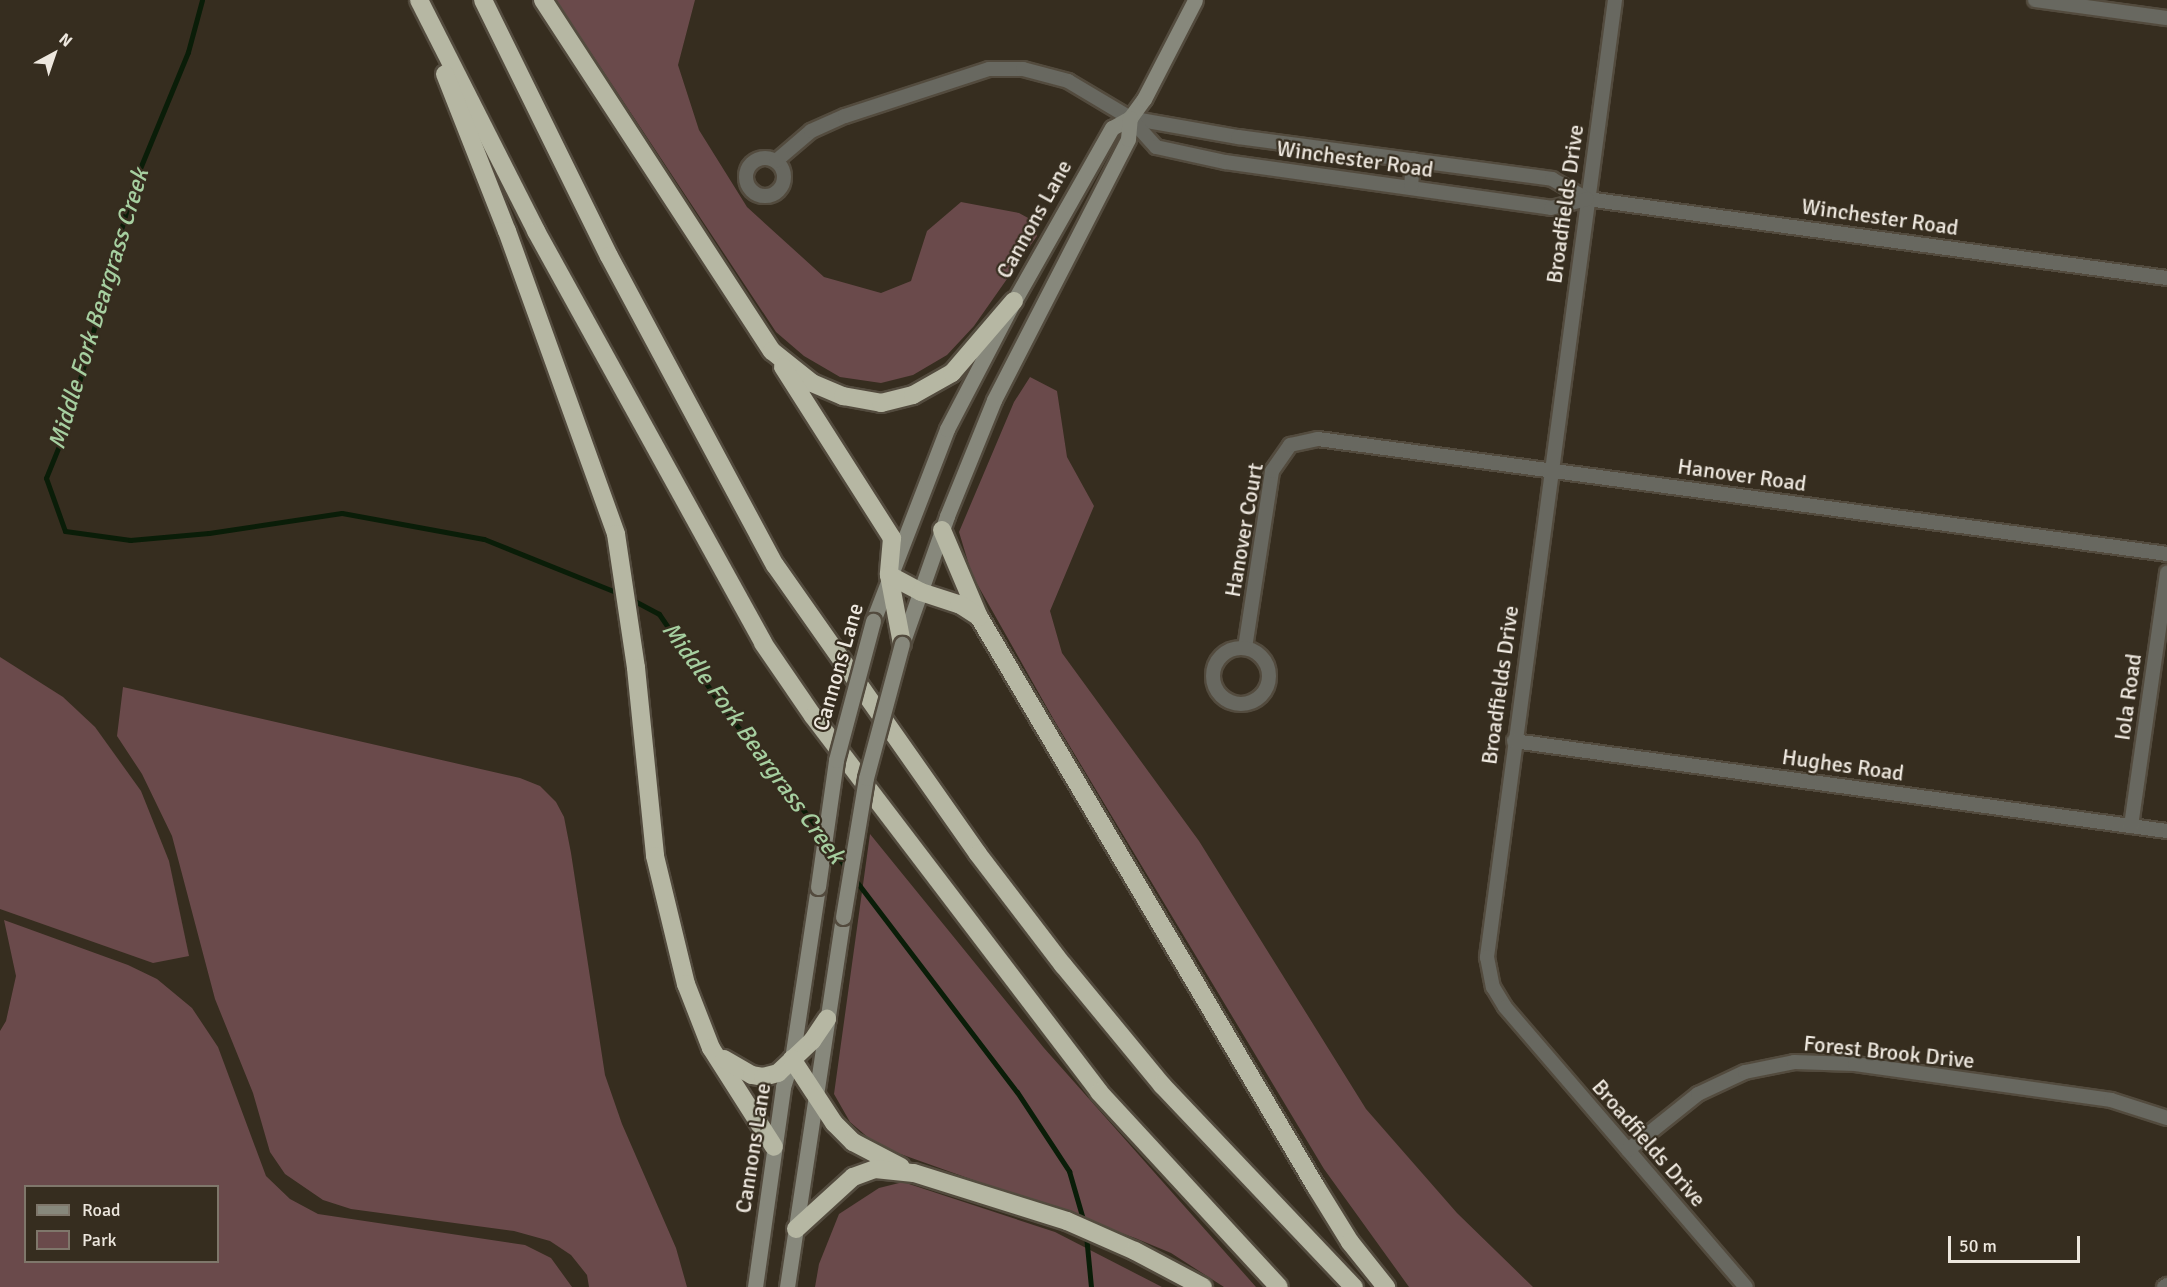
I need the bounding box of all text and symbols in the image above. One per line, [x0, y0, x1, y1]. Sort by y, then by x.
north arrow [24, 24, 84, 84]
text: N [55, 29, 76, 51]
street label: Broadfields Drive [1541, 123, 1589, 285]
street label: Winchester Road [1275, 135, 1435, 183]
street label: Cannons Lane [991, 155, 1077, 283]
water label: Middle Fork Beargrass Creek [43, 165, 155, 453]
street label: Winchester Road [1800, 193, 1960, 241]
street label: Hanover Road [1676, 453, 1808, 497]
street label: Hanover Court [1219, 461, 1269, 599]
street label: Cannons Lane [807, 600, 869, 734]
street label: Broadfields Drive [1476, 604, 1524, 766]
water label: Middle Fork Beargrass Creek [656, 616, 850, 870]
street label: Iola Road [2109, 652, 2147, 742]
street label: Hughes Road [1780, 743, 1906, 787]
street label: Forest Brook Drive [1802, 1030, 1976, 1074]
street label: Broadfields Drive [1586, 1074, 1712, 1212]
street label: Cannons Lane [730, 1081, 776, 1215]
legend [24, 1185, 219, 1263]
text: Road [82, 1199, 121, 1221]
scale bar [1951, 1224, 2083, 1262]
text: Park [82, 1229, 117, 1251]
text: 50 m [1959, 1235, 1997, 1257]

